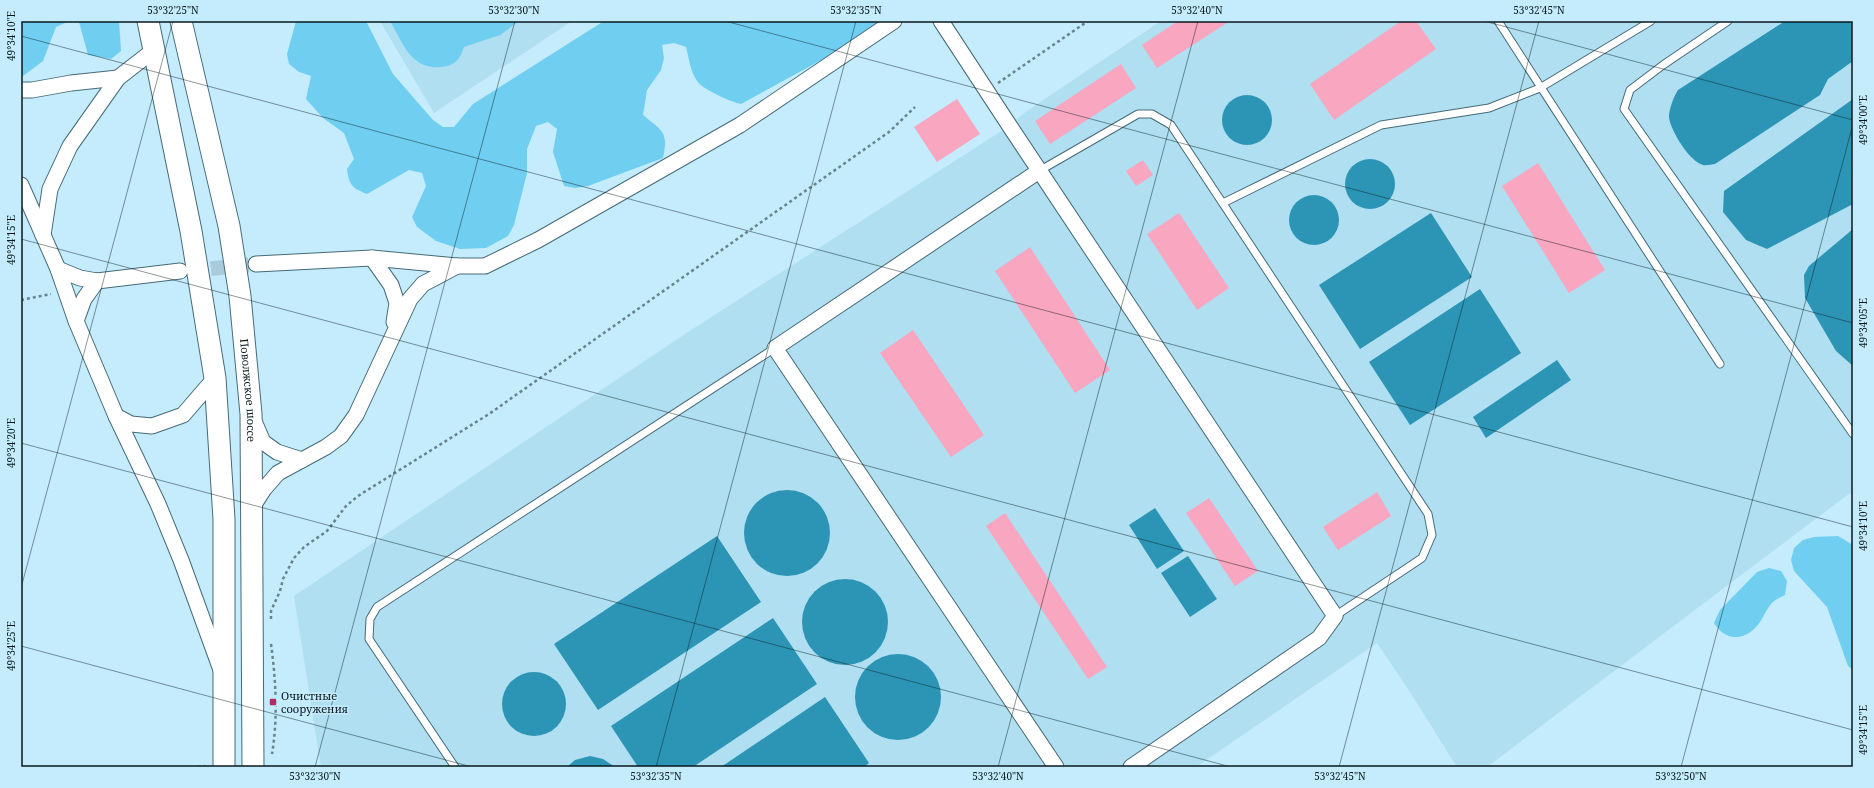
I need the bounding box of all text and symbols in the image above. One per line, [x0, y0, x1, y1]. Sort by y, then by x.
text: 53°32'25"N [147, 3, 199, 17]
text: 53°32'30"N [488, 3, 540, 17]
text: 53°32'35"N [830, 3, 882, 17]
text: 53°32'40"N [1171, 3, 1223, 17]
text: 53°32'45"N [1513, 3, 1565, 17]
text: 49°34'10"E [4, 11, 18, 61]
text: 49°34'00"E [1856, 95, 1870, 145]
text: 49°34'15"E [4, 215, 18, 265]
text: 49°34'05"E [1856, 298, 1870, 348]
street label: Поволжское шоссе [237, 338, 259, 442]
text: 49°34'20"E [4, 418, 18, 468]
text: 49°34'10"E [1856, 501, 1870, 551]
text: 49°34'25"E [4, 621, 18, 671]
place label: Очистные сооружения [281, 688, 348, 716]
marker: Очистные сооружения [268, 697, 278, 707]
text: 49°34'15"E [1856, 705, 1870, 755]
text: 53°32'30"N [289, 769, 341, 783]
text: 53°32'35"N [630, 769, 682, 783]
text: 53°32'40"N [972, 769, 1024, 783]
text: 53°32'45"N [1314, 769, 1366, 783]
text: 53°32'50"N [1655, 769, 1707, 783]

